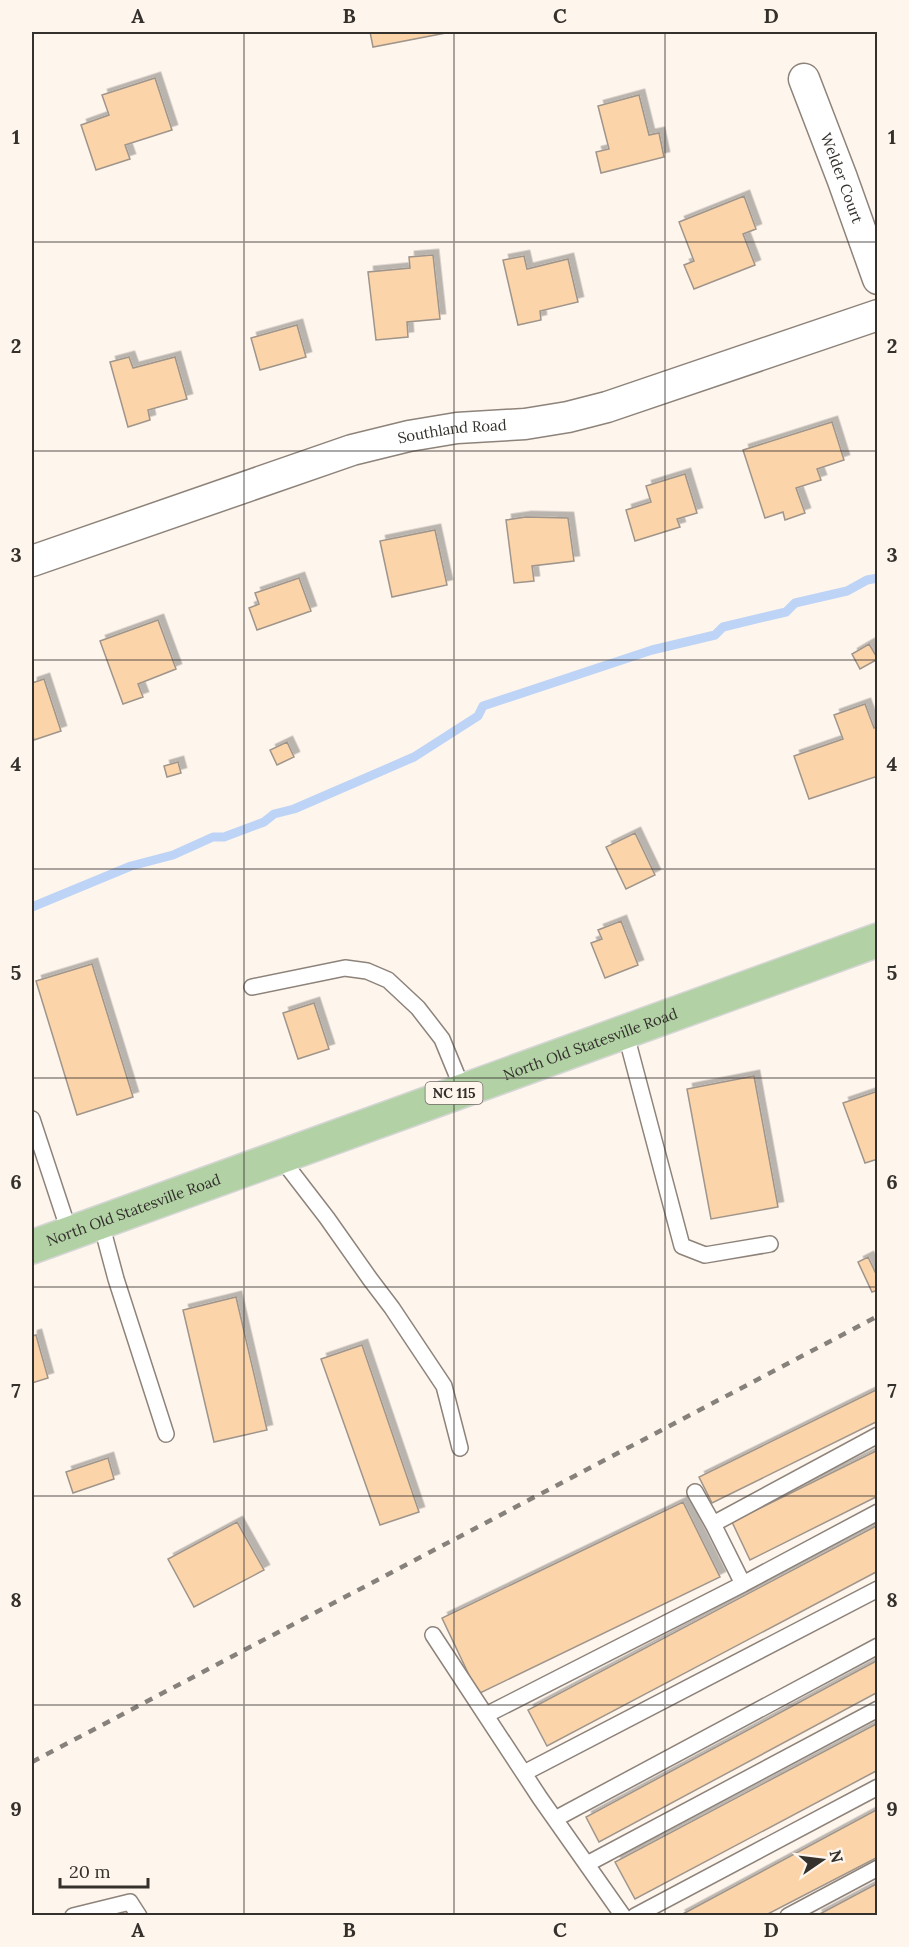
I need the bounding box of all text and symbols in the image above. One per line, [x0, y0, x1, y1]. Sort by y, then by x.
text: A [131, 3, 145, 28]
text: B [342, 3, 356, 28]
text: C [553, 3, 567, 28]
text: D [763, 3, 779, 28]
text: 1 [12, 124, 20, 149]
text: 1 [888, 124, 896, 149]
street label: Welder Court [817, 130, 867, 226]
text: 2 [11, 333, 21, 358]
text: 2 [887, 333, 897, 358]
street label: Southland Road [396, 415, 507, 447]
text: 3 [10, 542, 22, 567]
text: 3 [886, 542, 898, 567]
text: 4 [11, 751, 22, 776]
text: 4 [887, 751, 898, 776]
text: 5 [11, 960, 22, 985]
text: 5 [887, 960, 898, 985]
street label: North Old Statesville Road [500, 1004, 680, 1084]
road number: NC 115 [426, 1082, 482, 1104]
text: 6 [10, 1169, 22, 1194]
street label: North Old Statesville Road [44, 1169, 223, 1250]
text: 6 [886, 1169, 898, 1194]
text: 7 [11, 1378, 21, 1403]
text: 7 [887, 1378, 897, 1403]
text: 8 [10, 1587, 22, 1612]
text: 8 [886, 1587, 898, 1612]
text: 9 [10, 1796, 22, 1821]
text: 9 [886, 1796, 898, 1821]
north arrow [792, 1830, 852, 1890]
text: N [825, 1848, 848, 1865]
scale bar [60, 1851, 148, 1889]
text: 20 m [69, 1860, 111, 1883]
text: A [131, 1917, 145, 1942]
text: B [342, 1917, 356, 1942]
text: C [553, 1917, 567, 1942]
text: D [763, 1917, 779, 1942]

